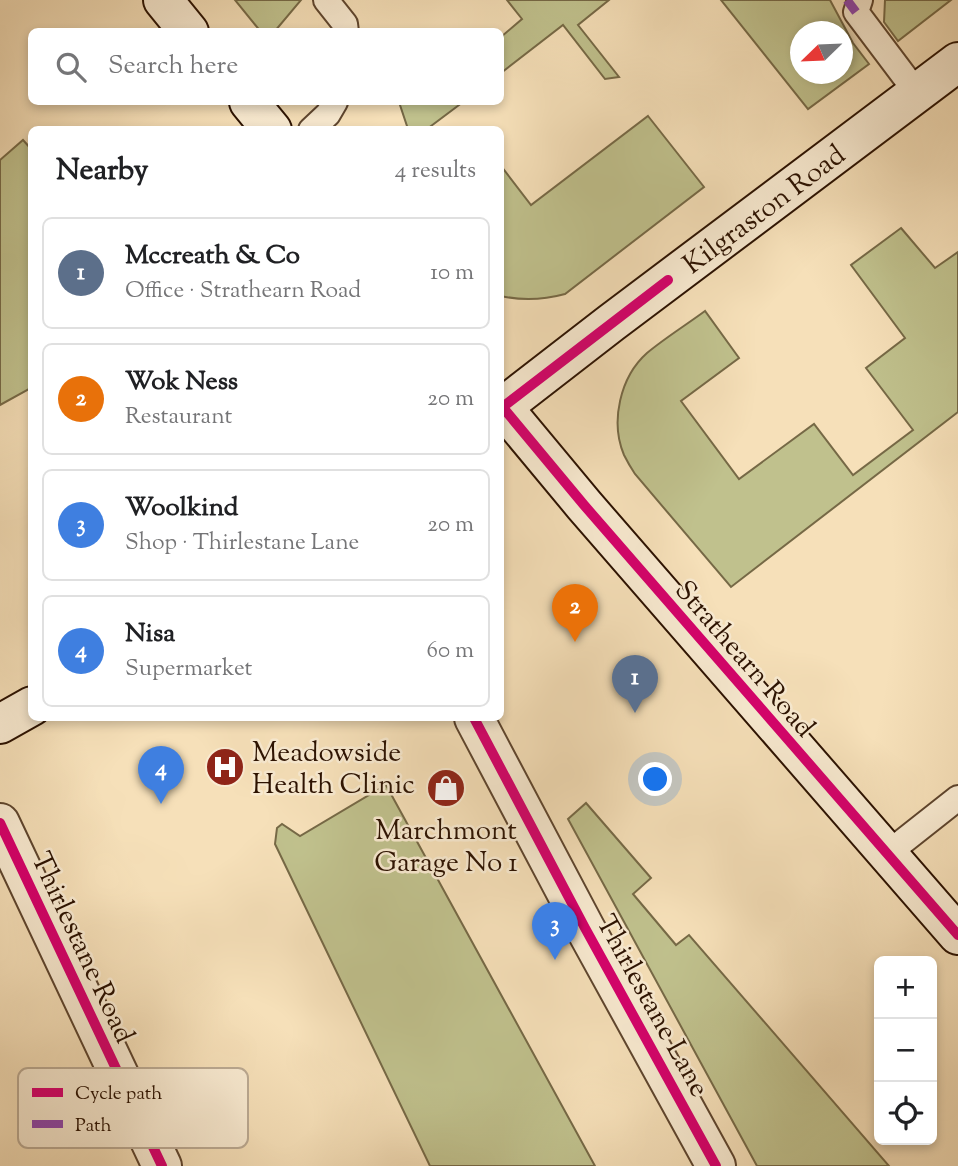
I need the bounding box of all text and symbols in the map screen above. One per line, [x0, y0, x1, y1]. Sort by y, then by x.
north arrow [790, 21, 853, 84]
search box [28, 28, 504, 105]
icon: search [52, 48, 90, 86]
text: Search here [108, 48, 238, 85]
street label: Kilgraston Road [675, 136, 855, 285]
text: Nearby [56, 150, 148, 193]
text: 4 results [395, 155, 476, 188]
text: Mccreath & Co [125, 238, 300, 275]
text: 1 [77, 257, 85, 290]
text: 10 m [430, 257, 474, 290]
text: Office · Strathearn Road [125, 275, 361, 308]
text: Wok Ness [125, 364, 238, 401]
text: 2 [76, 383, 86, 416]
text: 20 m [427, 383, 474, 416]
text: Restaurant [125, 401, 232, 434]
text: Woolkind [125, 490, 239, 527]
text: 3 [76, 509, 86, 542]
text: 20 m [427, 509, 474, 542]
text: Shop · Thirlestane Lane [125, 527, 359, 560]
street label: Strathearn Road [664, 573, 823, 747]
pin: 2 [552, 584, 598, 642]
text: Nisa [125, 616, 175, 653]
text: 4 [75, 635, 87, 668]
text: 60 m [426, 635, 474, 668]
text: Supermarket [125, 653, 252, 686]
pin: 1 [612, 655, 658, 713]
place label: Meadowside Health Clinic [252, 734, 415, 806]
pin: 4 [138, 746, 184, 804]
hospital icon: Meadowside Health Clinic [204, 746, 246, 788]
your location [638, 762, 672, 796]
shop icon: Marchmont Garage No 1 [425, 767, 467, 809]
place label: Marchmont Garage No 1 [374, 812, 518, 884]
street label: Thirlestane Road [19, 846, 143, 1050]
pin: 3 [532, 902, 578, 960]
street label: Thirlestane Lane [585, 908, 718, 1105]
map controls [874, 956, 937, 1145]
button: + [874, 956, 937, 1019]
button: − [874, 1019, 937, 1082]
legend [18, 1068, 248, 1148]
text: Cycle path [75, 1081, 162, 1108]
button: locate [874, 1082, 937, 1145]
text: Path [75, 1113, 112, 1140]

